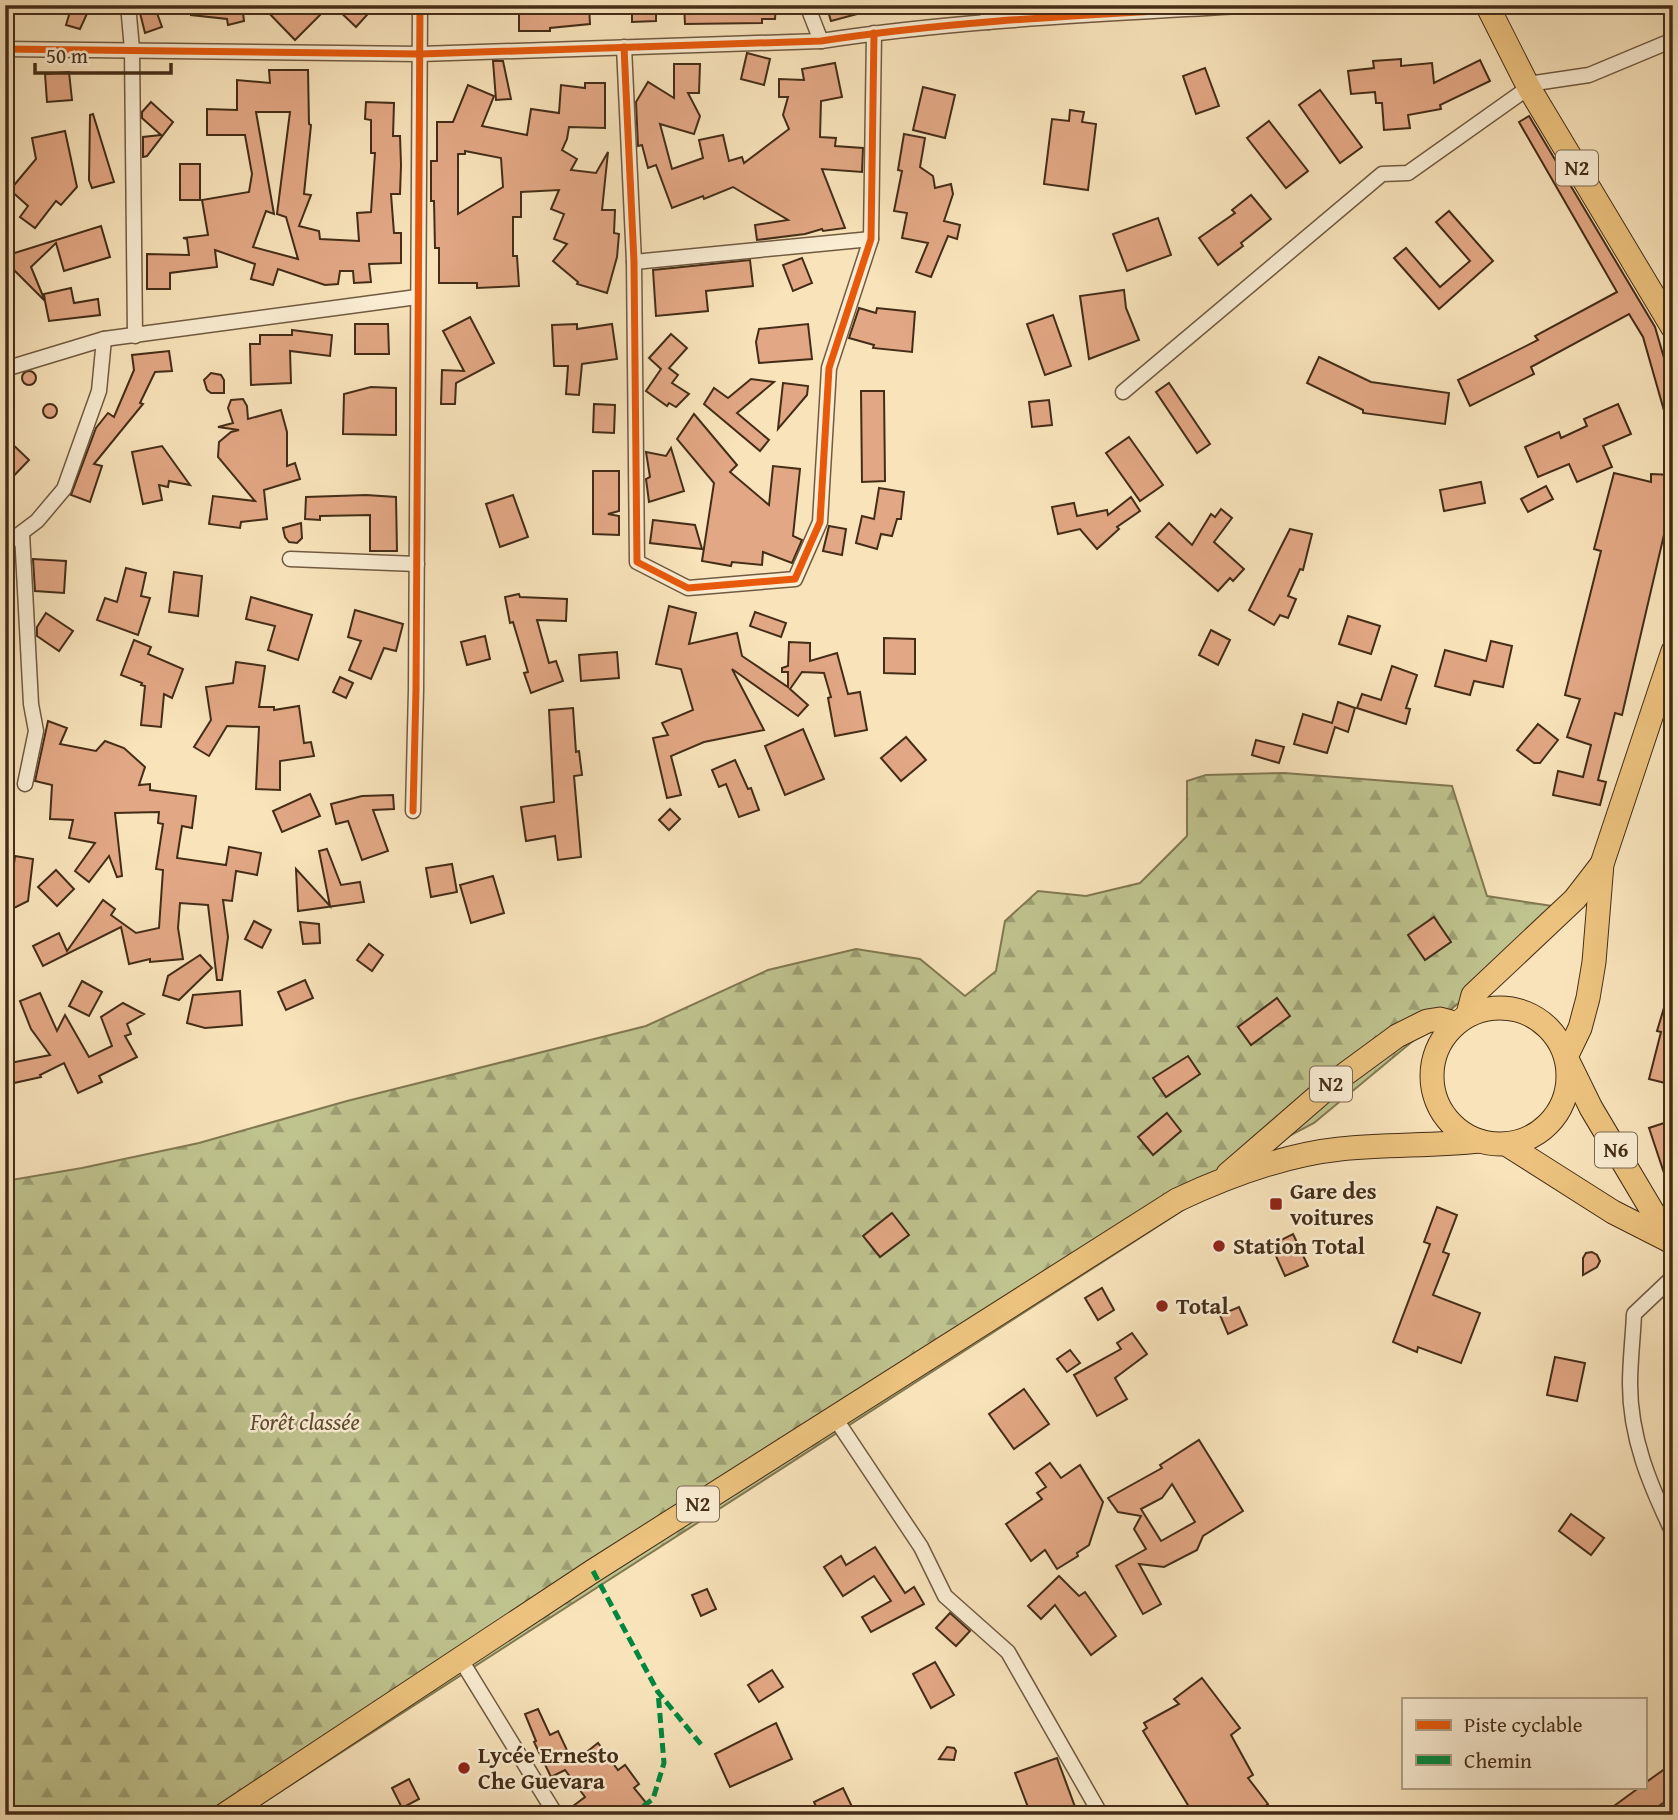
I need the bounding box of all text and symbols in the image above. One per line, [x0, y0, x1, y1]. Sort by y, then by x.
scale bar [35, 32, 172, 76]
text: 50 m [46, 40, 88, 71]
road number: N2 [1556, 150, 1598, 186]
road number: N2 [1310, 1066, 1352, 1102]
road number: N6 [1595, 1132, 1637, 1168]
place label: Gare des voitures [1290, 1174, 1377, 1233]
marker: Gare des voitures [1268, 1196, 1284, 1212]
place label: Station Total [1233, 1229, 1365, 1262]
marker: Station Total [1211, 1238, 1227, 1254]
place label: Total [1176, 1289, 1229, 1322]
marker: Total [1154, 1298, 1170, 1314]
park label: Forêt classée [249, 1405, 360, 1438]
road number: N2 [677, 1486, 719, 1522]
legend [1402, 1698, 1646, 1788]
text: Piste cyclable [1464, 1709, 1583, 1740]
place label: Lycée Ernesto Che Guevara [478, 1738, 619, 1797]
text: Chemin [1464, 1745, 1532, 1776]
marker: Lycée Ernesto Che Guevara [456, 1760, 472, 1776]

